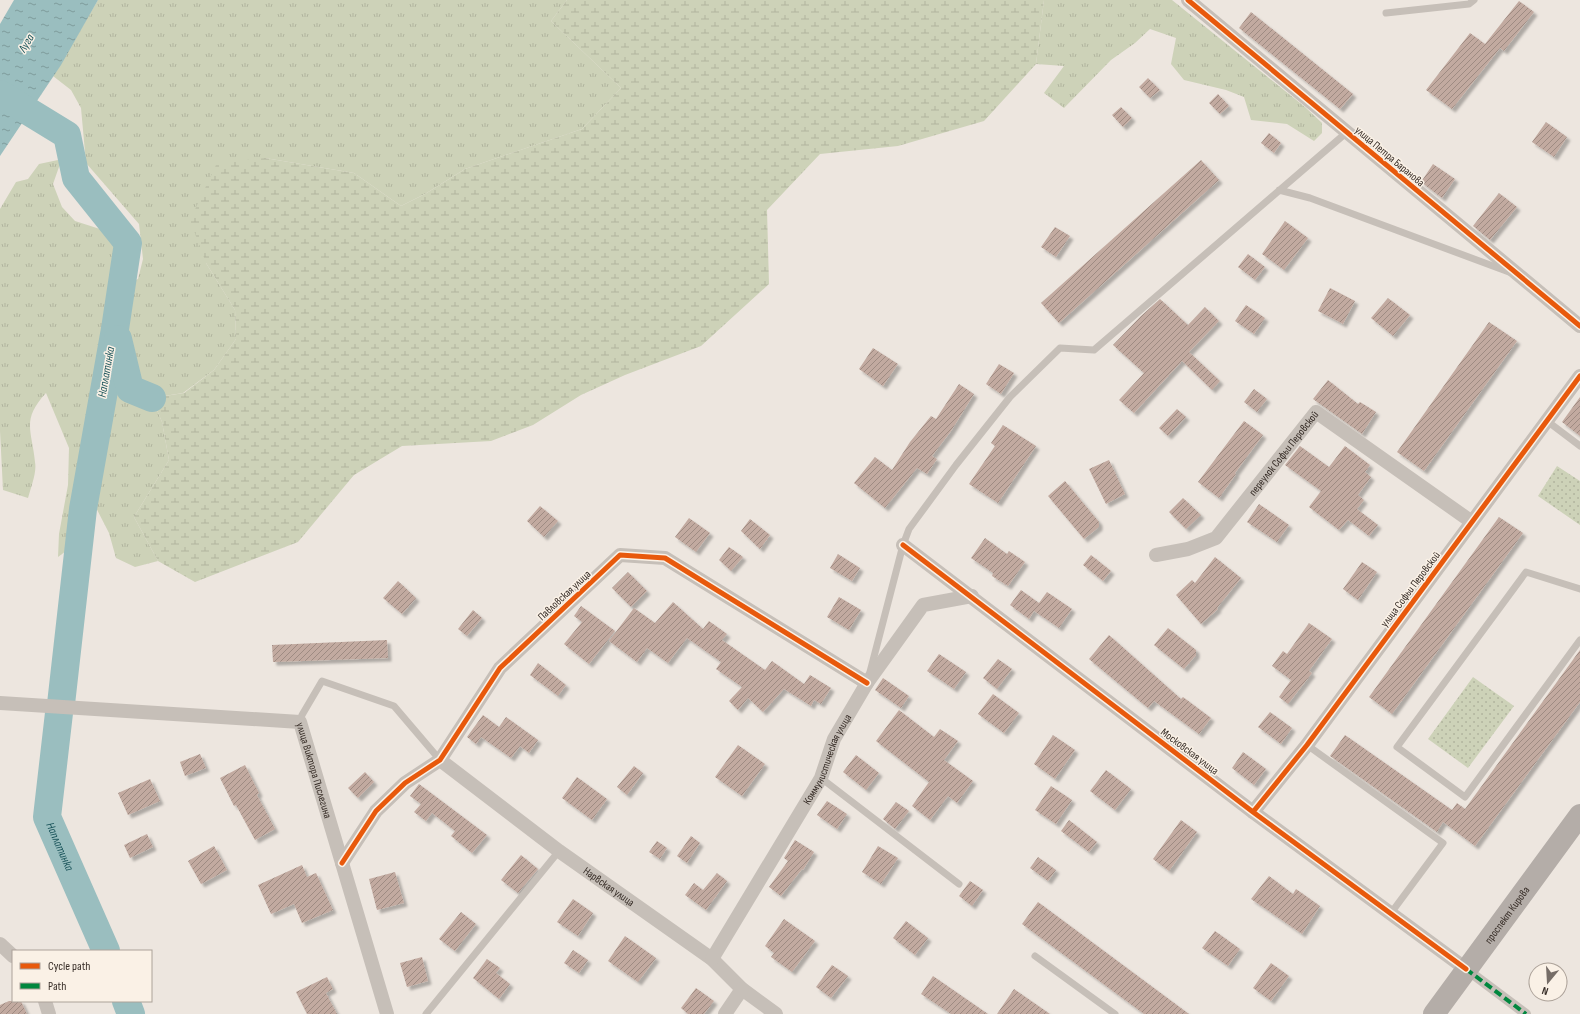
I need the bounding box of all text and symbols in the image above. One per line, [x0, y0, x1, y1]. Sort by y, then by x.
water label: Луга [15, 31, 38, 56]
street label: улица Петра Баранова [1352, 124, 1427, 189]
water label: Наплатинка [95, 345, 118, 399]
street label: переулок Софьи Перовской [1246, 408, 1322, 498]
street label: улица Софьи Перовской [1378, 549, 1443, 629]
street label: Павловская улица [535, 568, 594, 623]
street label: Коммунистическая улица [801, 712, 854, 807]
street label: улица Виктора Пислегина [293, 721, 334, 820]
street label: Московская улица [1158, 725, 1221, 777]
water label: Наплатинка [42, 820, 77, 873]
street label: Нарвская улица [581, 864, 637, 909]
street label: проспект Кирова [1482, 884, 1532, 946]
legend [12, 950, 152, 1002]
text: Cycle path [48, 959, 90, 974]
north arrow [1528, 962, 1568, 1002]
text: Path [48, 979, 66, 994]
text: N [1540, 984, 1550, 998]

